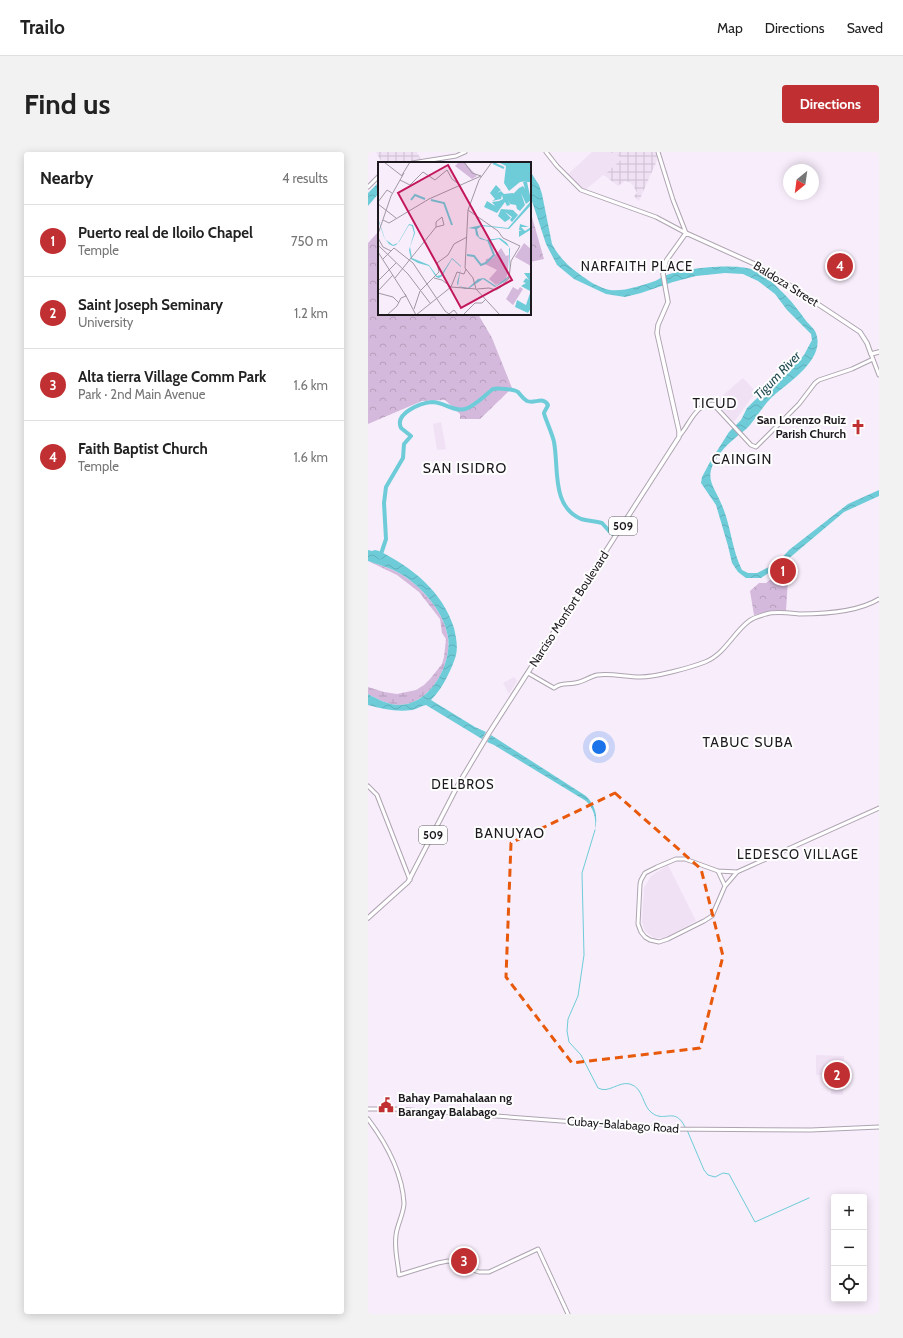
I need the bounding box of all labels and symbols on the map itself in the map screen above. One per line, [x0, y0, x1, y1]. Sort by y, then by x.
inset map [378, 162, 531, 315]
north arrow [783, 164, 819, 200]
pin: 4 [827, 251, 853, 281]
district label: NARFAITH PLACE [581, 258, 693, 274]
street label: Baldoza Street [751, 258, 822, 309]
water label: Tigum River [750, 347, 804, 402]
district label: TICUD [693, 394, 737, 412]
place label: San Lorenzo Ruiz Parish Church [757, 412, 846, 441]
church icon: San Lorenzo Ruiz Parish Church [849, 418, 867, 436]
district label: CAINGIN [712, 450, 772, 468]
district label: SAN ISIDRO [423, 459, 507, 477]
road number: 509 [609, 517, 637, 535]
street label: Narciso Monfort Boulevard [526, 548, 612, 669]
pin: 1 [770, 556, 796, 586]
district label: TABUC SUBA [703, 733, 793, 751]
your location [589, 737, 609, 757]
district label: DELBROS [431, 776, 495, 792]
district label: BANUYAO [475, 824, 545, 842]
road number: 509 [419, 826, 447, 844]
district label: LEDESCO VILLAGE [737, 846, 859, 862]
pin: 2 [824, 1060, 850, 1090]
place label: Bahay Pamahalaan ng Barangay Balabago [398, 1090, 512, 1119]
public building icon: Bahay Pamahalaan ng Barangay Balabago [377, 1096, 395, 1114]
street label: Cubay-Balabago Road [567, 1113, 679, 1136]
pin: 3 [451, 1246, 477, 1276]

